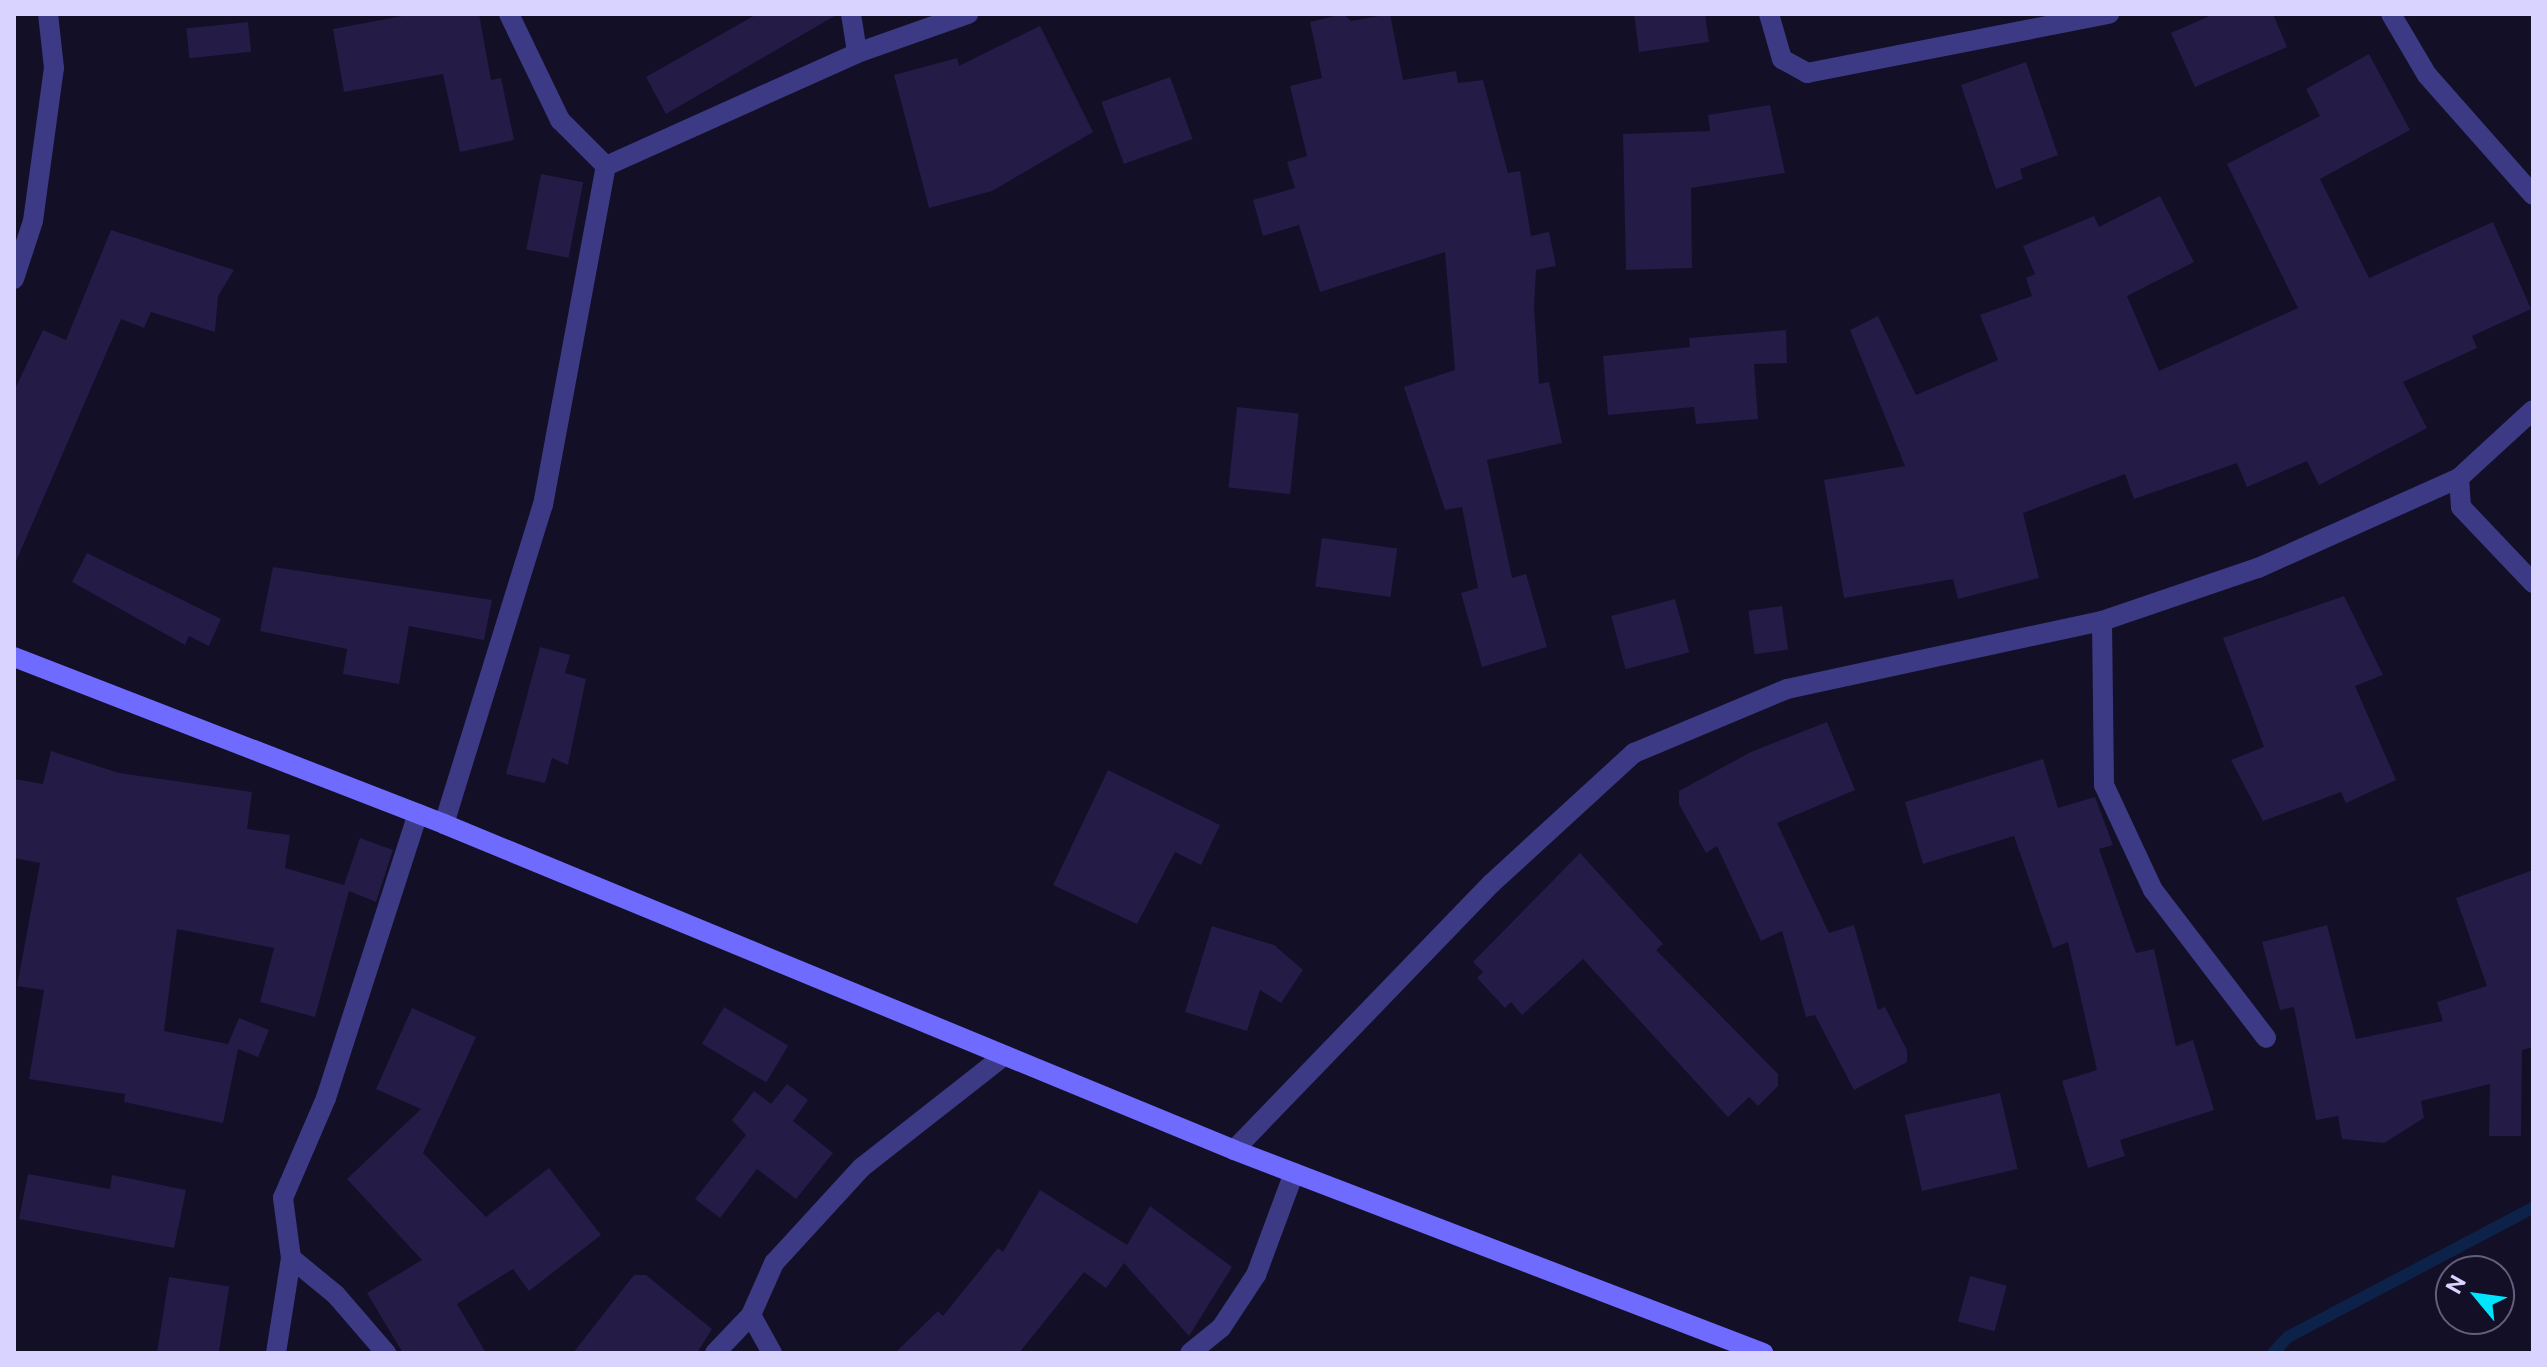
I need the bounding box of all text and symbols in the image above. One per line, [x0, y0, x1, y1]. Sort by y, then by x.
north arrow [2435, 1255, 2515, 1335]
text: N [2440, 1271, 2471, 1298]

